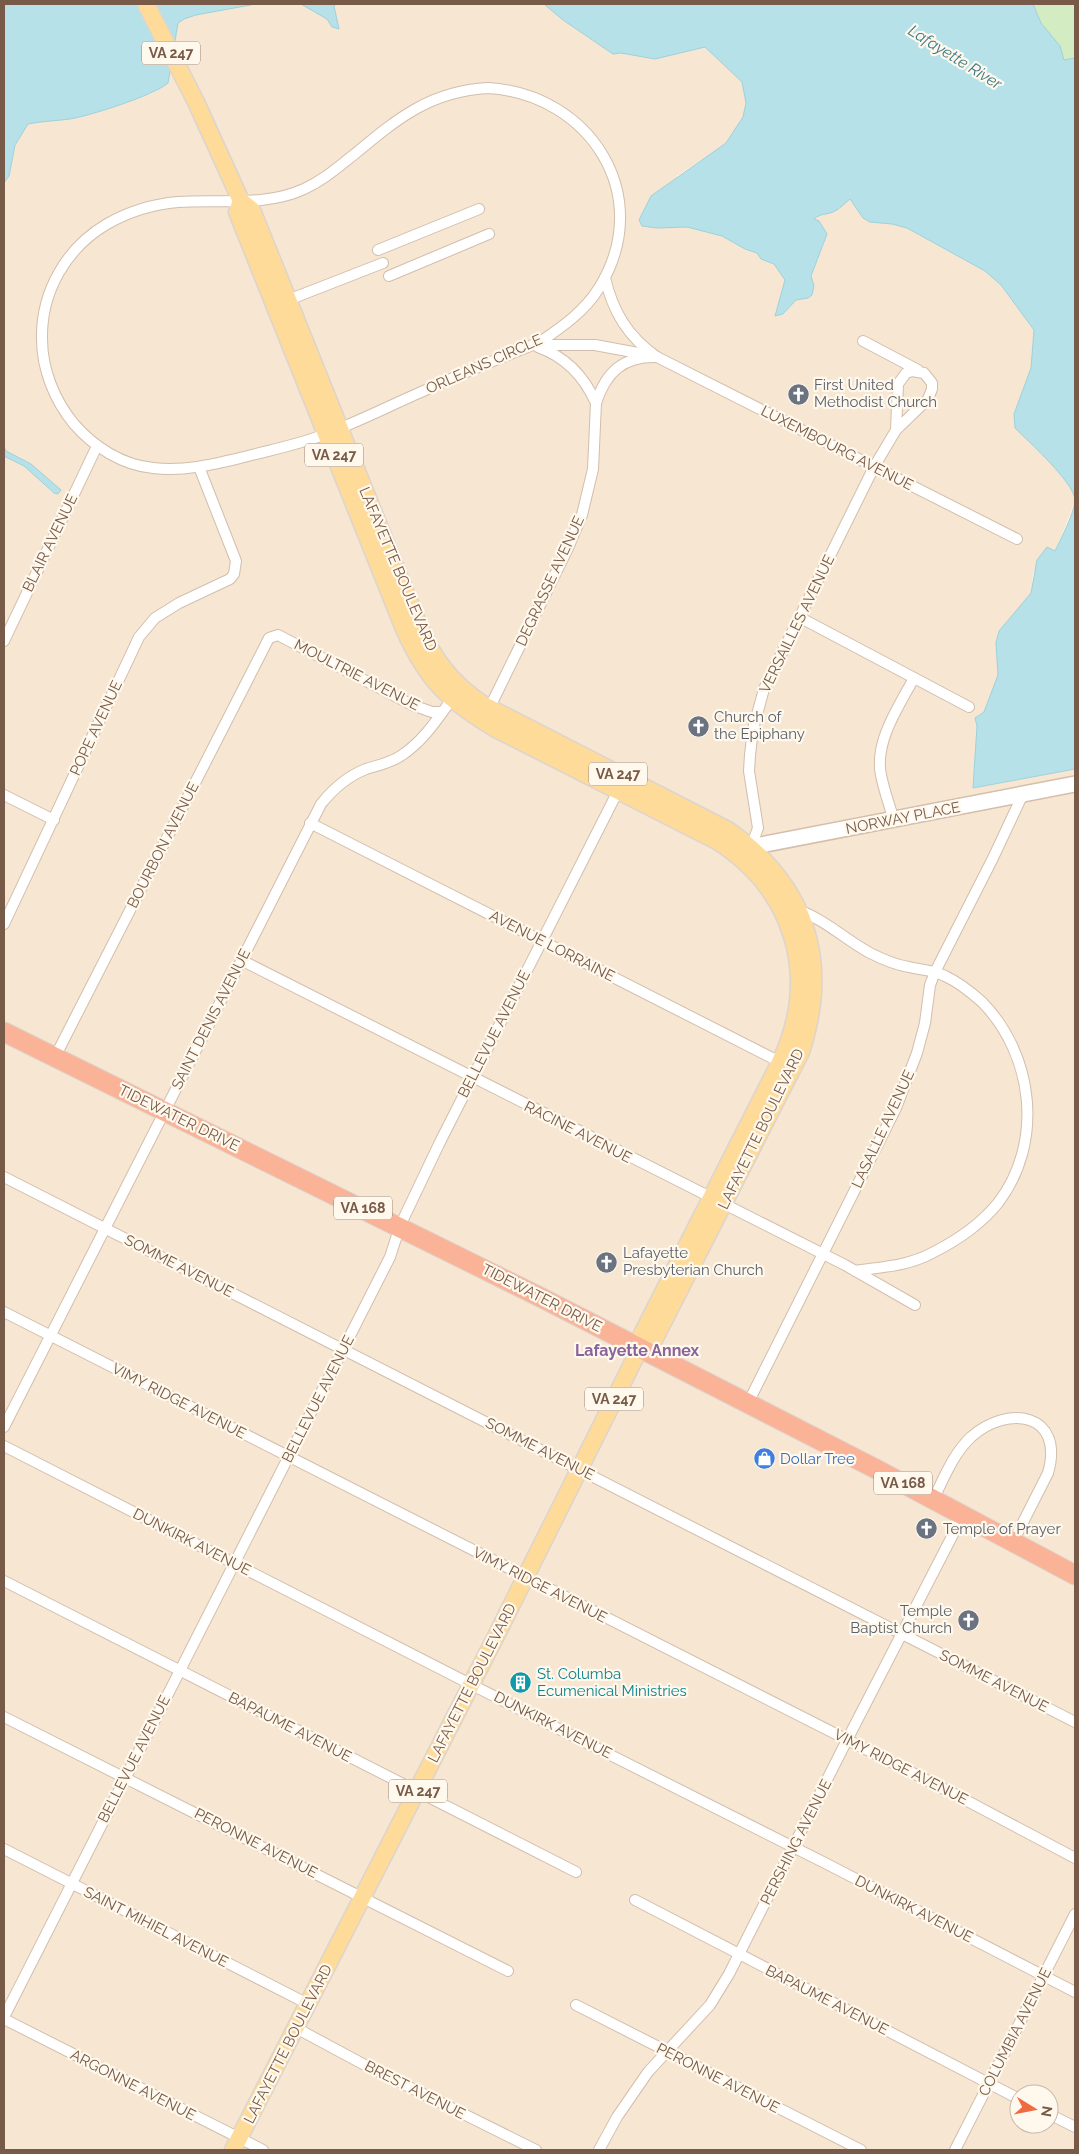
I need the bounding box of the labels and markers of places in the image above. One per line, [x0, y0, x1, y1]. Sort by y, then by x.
place label: First United Methodist Church [814, 376, 937, 411]
church icon: First United Methodist Church [786, 382, 810, 406]
place label: Church of the Epiphany [714, 708, 805, 743]
church icon: Church of the Epiphany [686, 714, 710, 738]
place label: Lafayette Presbyterian Church [623, 1244, 763, 1279]
church icon: Lafayette Presbyterian Church [595, 1250, 619, 1274]
shop icon: Dollar Tree [752, 1447, 776, 1471]
place label: Dollar Tree [780, 1450, 855, 1468]
church icon: Temple of Prayer [915, 1517, 939, 1541]
place label: Temple of Prayer [943, 1520, 1061, 1538]
place label: Temple Baptist Church [850, 1602, 952, 1637]
church icon: Temple Baptist Church [956, 1608, 980, 1632]
place label: St. Columba Ecumenical Ministries [537, 1665, 687, 1700]
building icon: St. Columba Ecumenical Ministries [509, 1671, 533, 1695]

